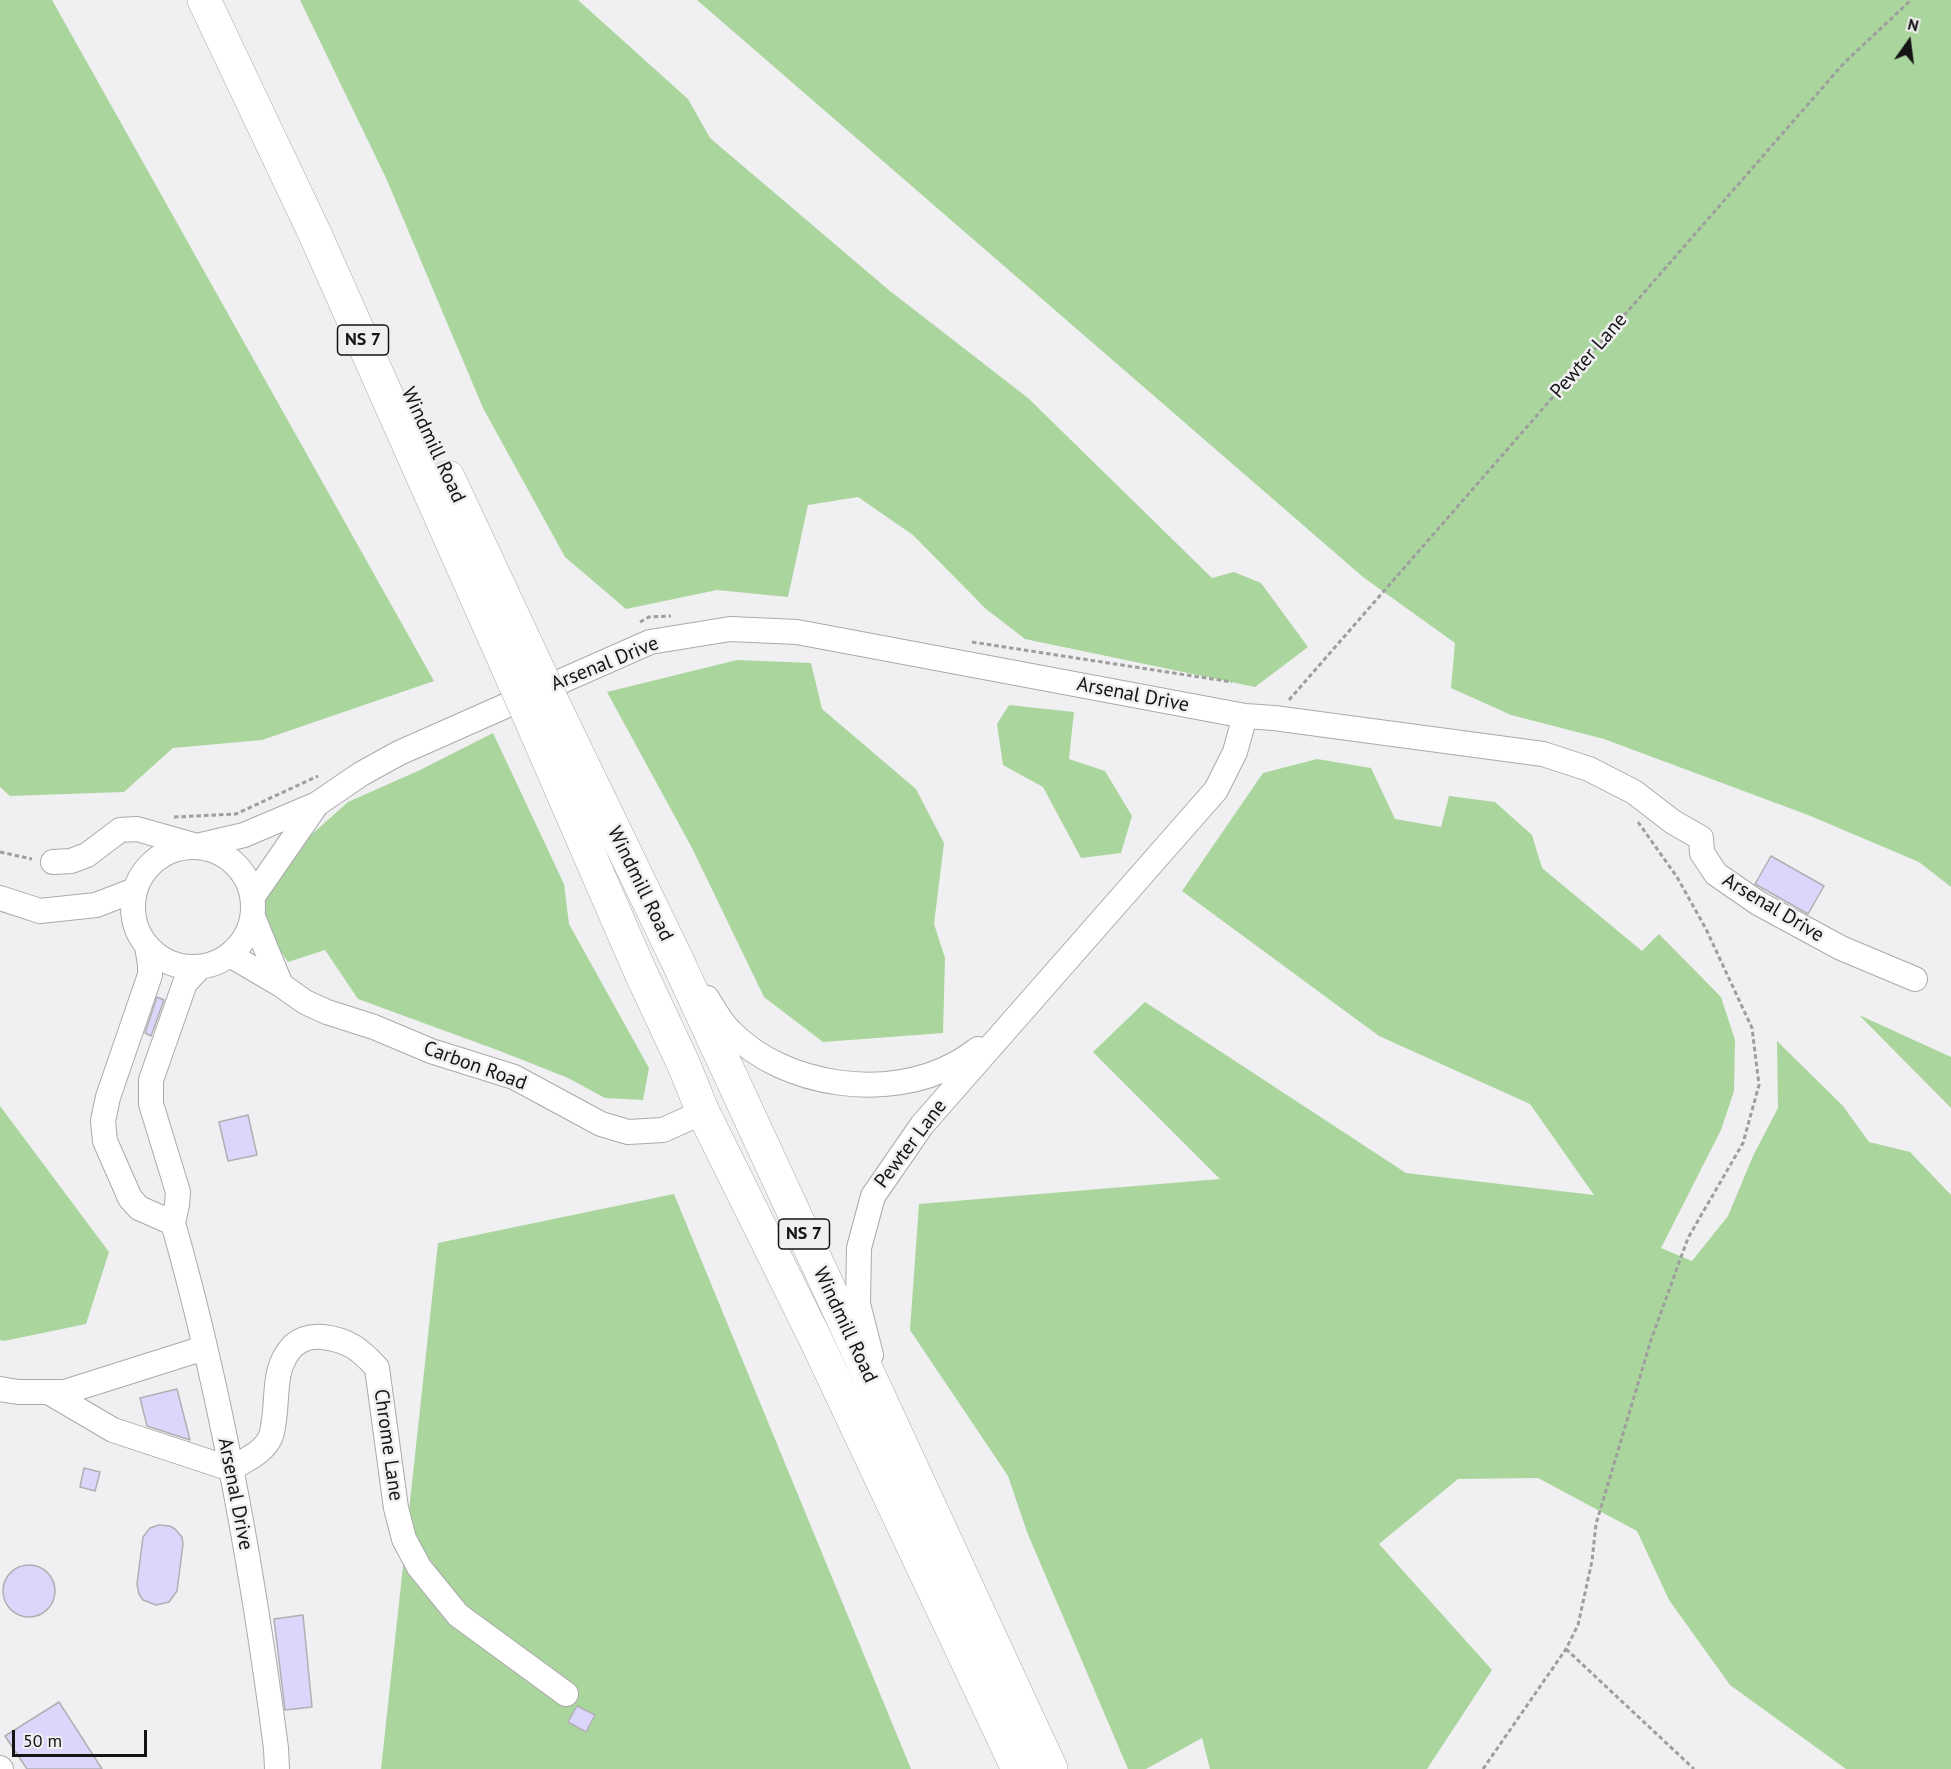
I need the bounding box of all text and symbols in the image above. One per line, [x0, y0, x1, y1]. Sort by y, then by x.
north arrow [1879, 12, 1939, 72]
text: N [1906, 14, 1921, 36]
street label: Pewter Lane [1546, 309, 1632, 403]
road number: NS 7 [338, 325, 388, 355]
street label: Windmill Road [396, 383, 470, 507]
street label: Arsenal Drive [548, 632, 662, 696]
street label: Arsenal Drive [1075, 672, 1191, 718]
street label: Windmill Road [602, 823, 678, 945]
street label: Arsenal Drive [1718, 868, 1828, 948]
street label: Carbon Road [420, 1036, 530, 1096]
street label: Pewter Lane [870, 1095, 952, 1193]
road number: NS 7 [778, 1219, 830, 1249]
street label: Windmill Road [808, 1263, 882, 1387]
street label: Chrome Lane [368, 1388, 408, 1502]
street label: Arsenal Drive [212, 1436, 258, 1552]
scale bar [15, 1718, 150, 1756]
text: 50 m [23, 1729, 62, 1752]

